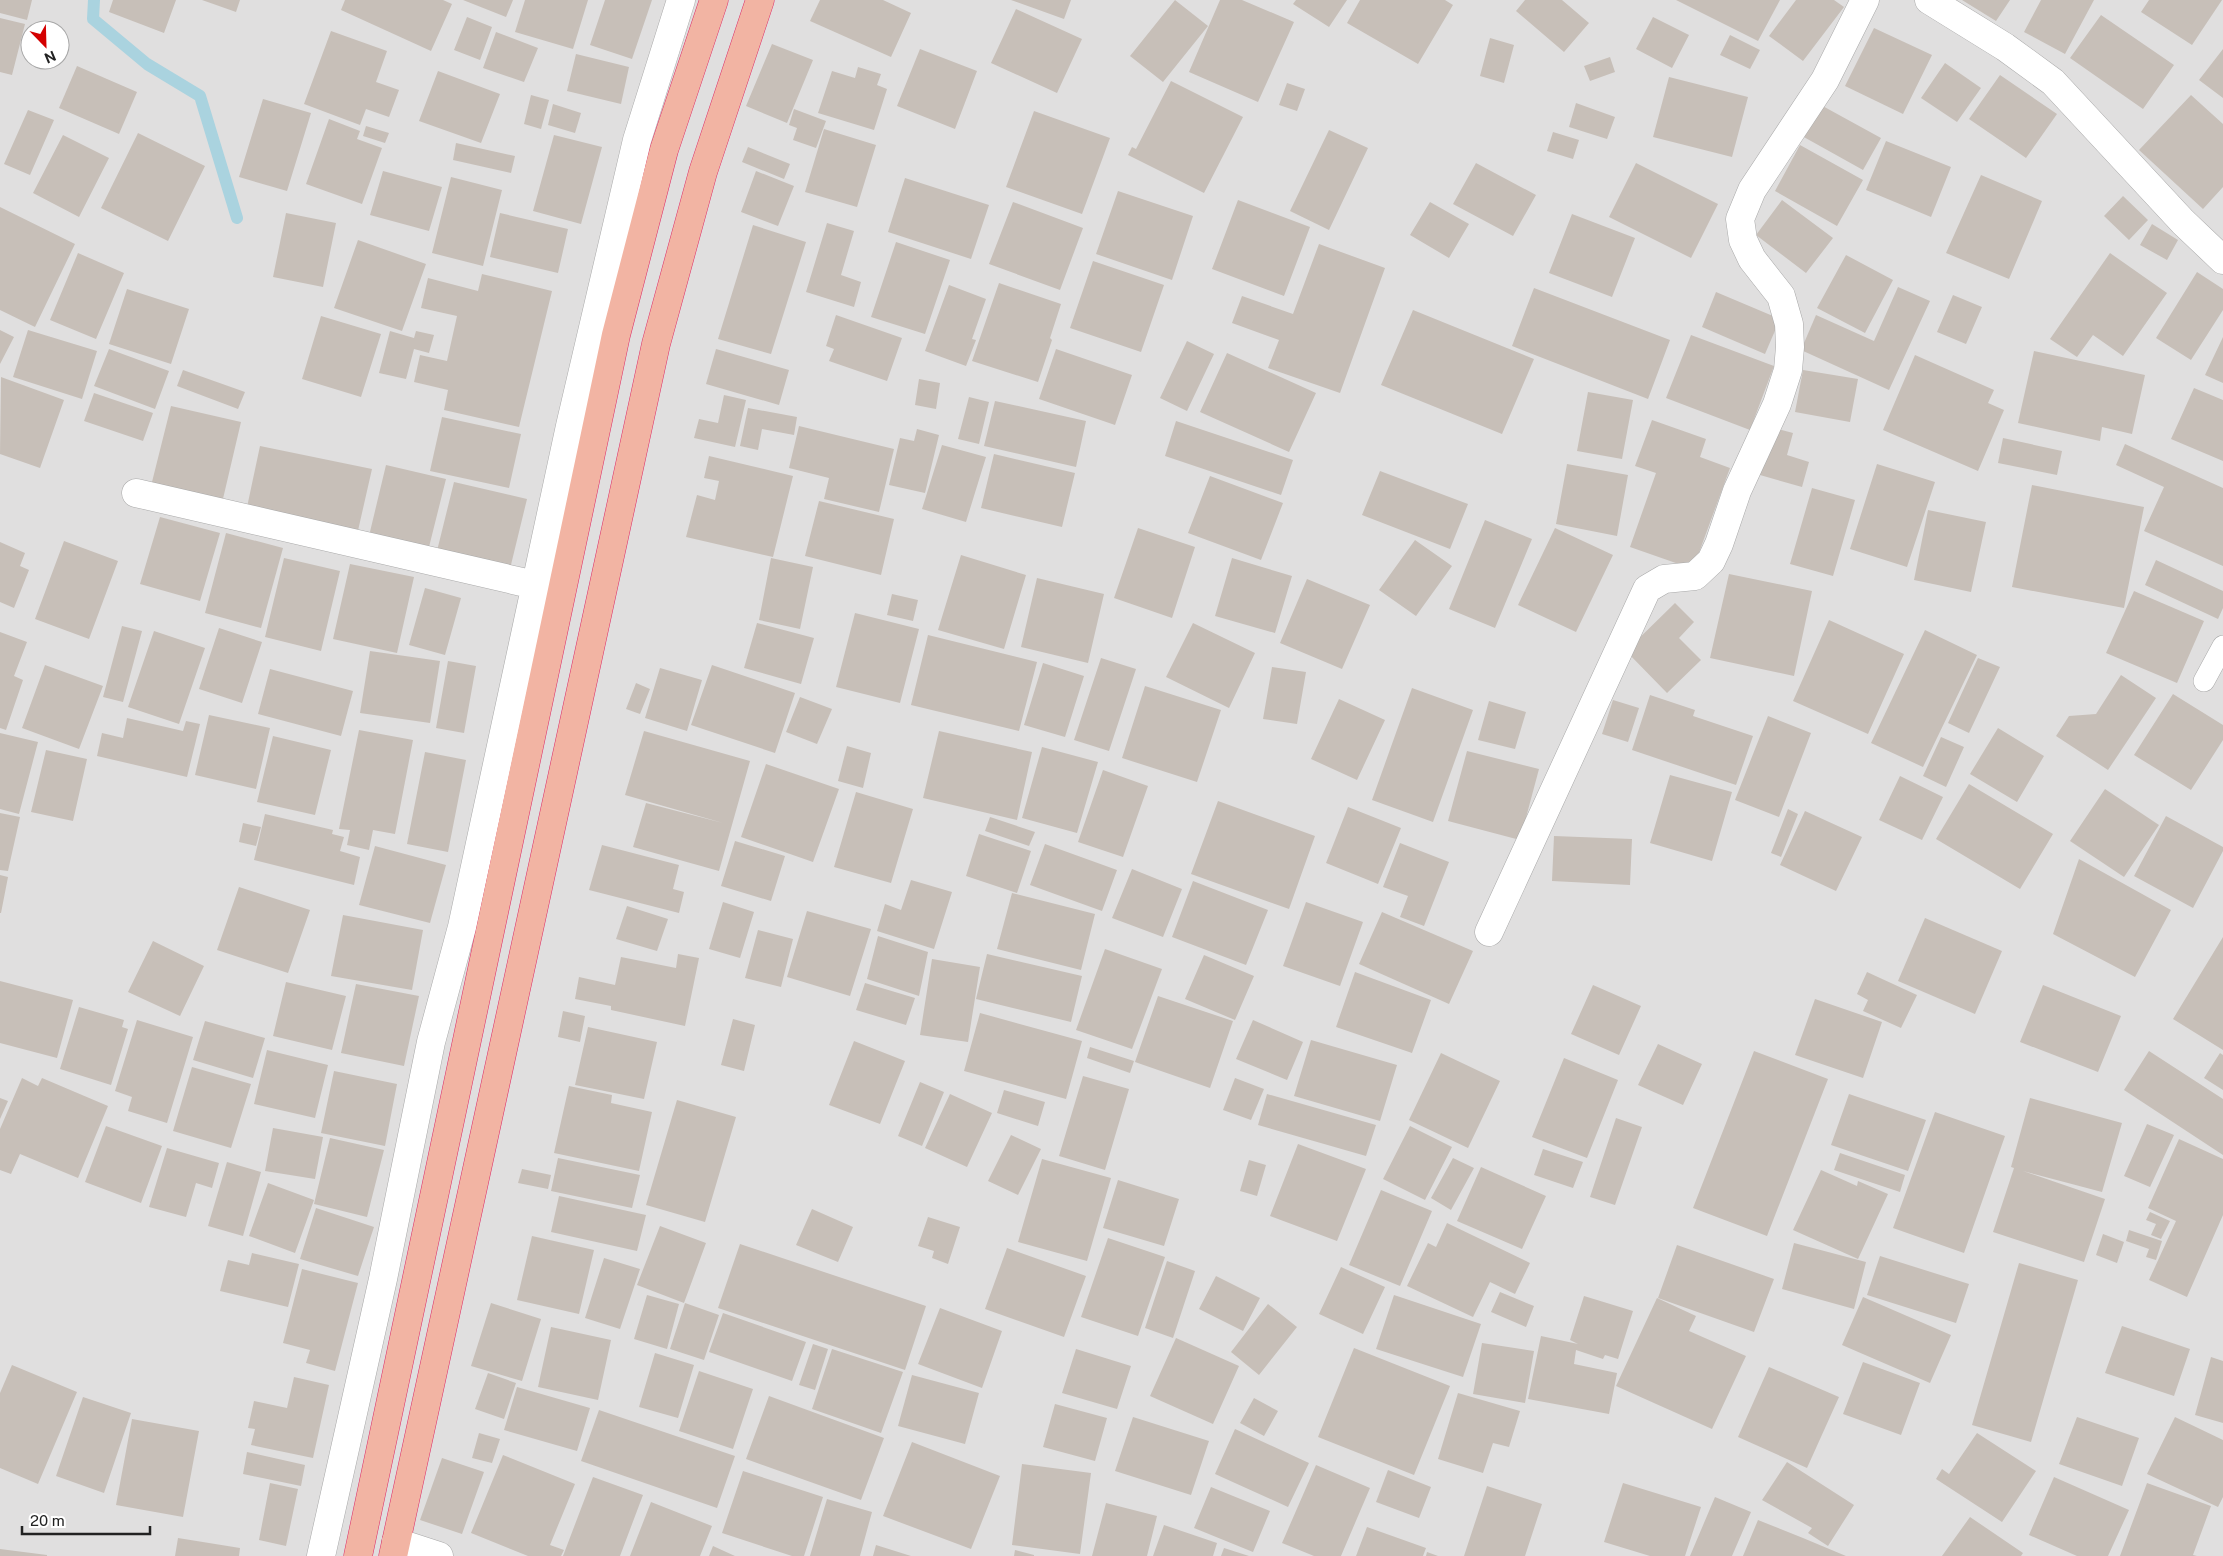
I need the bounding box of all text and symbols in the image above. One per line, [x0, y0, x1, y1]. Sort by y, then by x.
north arrow [20, 20, 70, 70]
text: N [42, 47, 58, 66]
scale bar [22, 1504, 150, 1536]
text: 20 m [30, 1512, 65, 1529]

